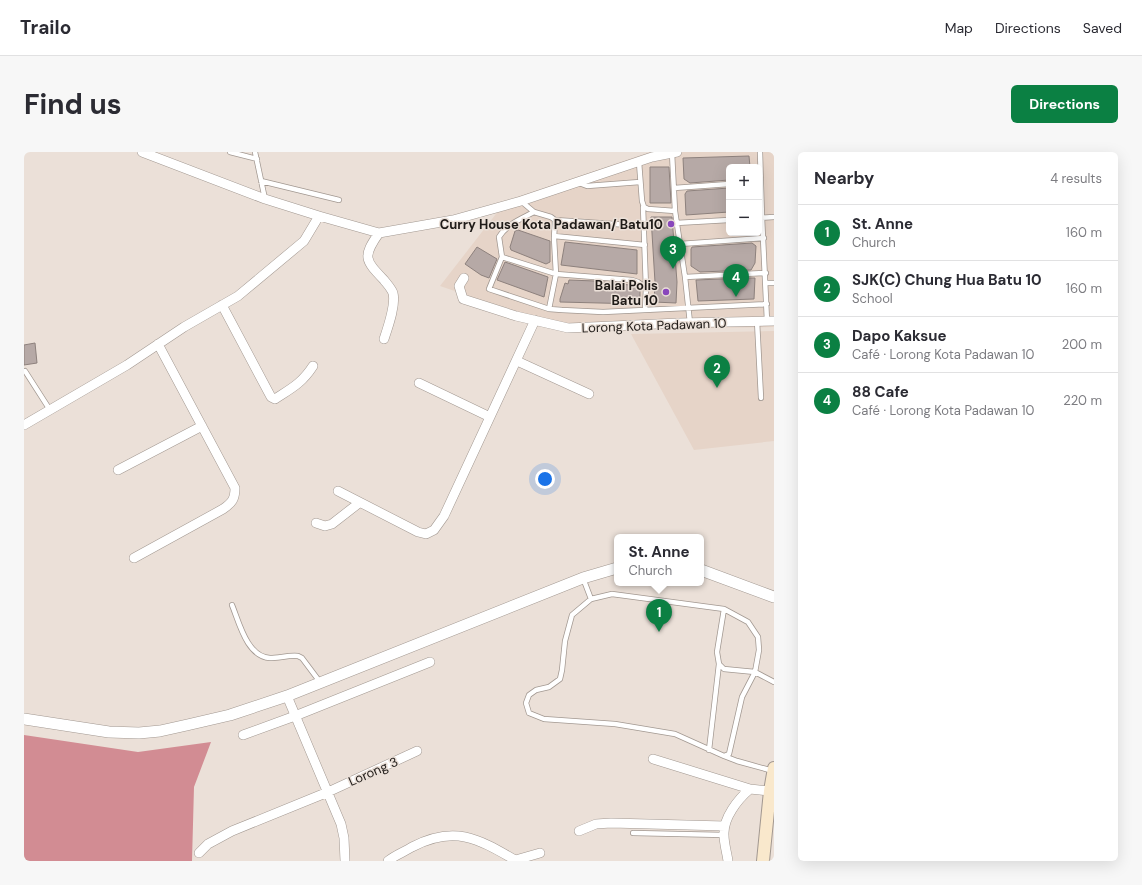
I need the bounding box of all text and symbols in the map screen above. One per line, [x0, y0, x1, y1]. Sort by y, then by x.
text: Trailo [20, 15, 71, 40]
text: Map [945, 19, 973, 37]
text: Directions [995, 19, 1061, 37]
text: Saved [1083, 19, 1122, 37]
button: Directions [1011, 85, 1118, 123]
text: Find us [24, 86, 122, 123]
map controls [726, 164, 762, 236]
button: + [726, 164, 762, 200]
text: Nearby [814, 167, 874, 189]
text: 4 results [1050, 170, 1102, 187]
button: − [726, 200, 762, 236]
text: St. Anne [852, 214, 913, 234]
place label: Curry House Kota Padawan/ Batu10 [440, 216, 663, 233]
marker: Curry House Kota Padawan/ Batu10 [666, 219, 676, 229]
text: 1 [825, 224, 829, 241]
text: 160 m [1066, 224, 1102, 241]
text: Church [852, 234, 896, 251]
pin: 3 [660, 236, 686, 269]
pin: 4 [723, 264, 749, 297]
text: SJK(C) Chung Hua Batu 10 [852, 270, 1042, 290]
place label: Balai Polis Batu 10 [595, 277, 658, 309]
text: 2 [823, 280, 831, 297]
text: 160 m [1066, 280, 1102, 297]
marker: Balai Polis Batu 10 [661, 287, 671, 297]
text: School [852, 290, 893, 307]
street label: Lorong Kota Padawan 10 [581, 314, 727, 337]
text: Dapo Kaksue [852, 326, 947, 346]
text: 3 [823, 336, 831, 353]
text: 200 m [1062, 336, 1102, 353]
text: Café · Lorong Kota Padawan 10 [852, 346, 1034, 363]
pin: 2 [704, 355, 730, 388]
text: 88 Cafe [852, 382, 909, 402]
text: 4 [823, 392, 831, 409]
text: 220 m [1063, 392, 1102, 409]
text: Café · Lorong Kota Padawan 10 [852, 402, 1034, 419]
your location [535, 469, 555, 489]
popup [614, 534, 704, 586]
text: St. Anne [628, 542, 690, 562]
text: Church [628, 562, 672, 579]
pin: 1 [646, 599, 672, 632]
street label: Lorong 3 [346, 753, 401, 790]

